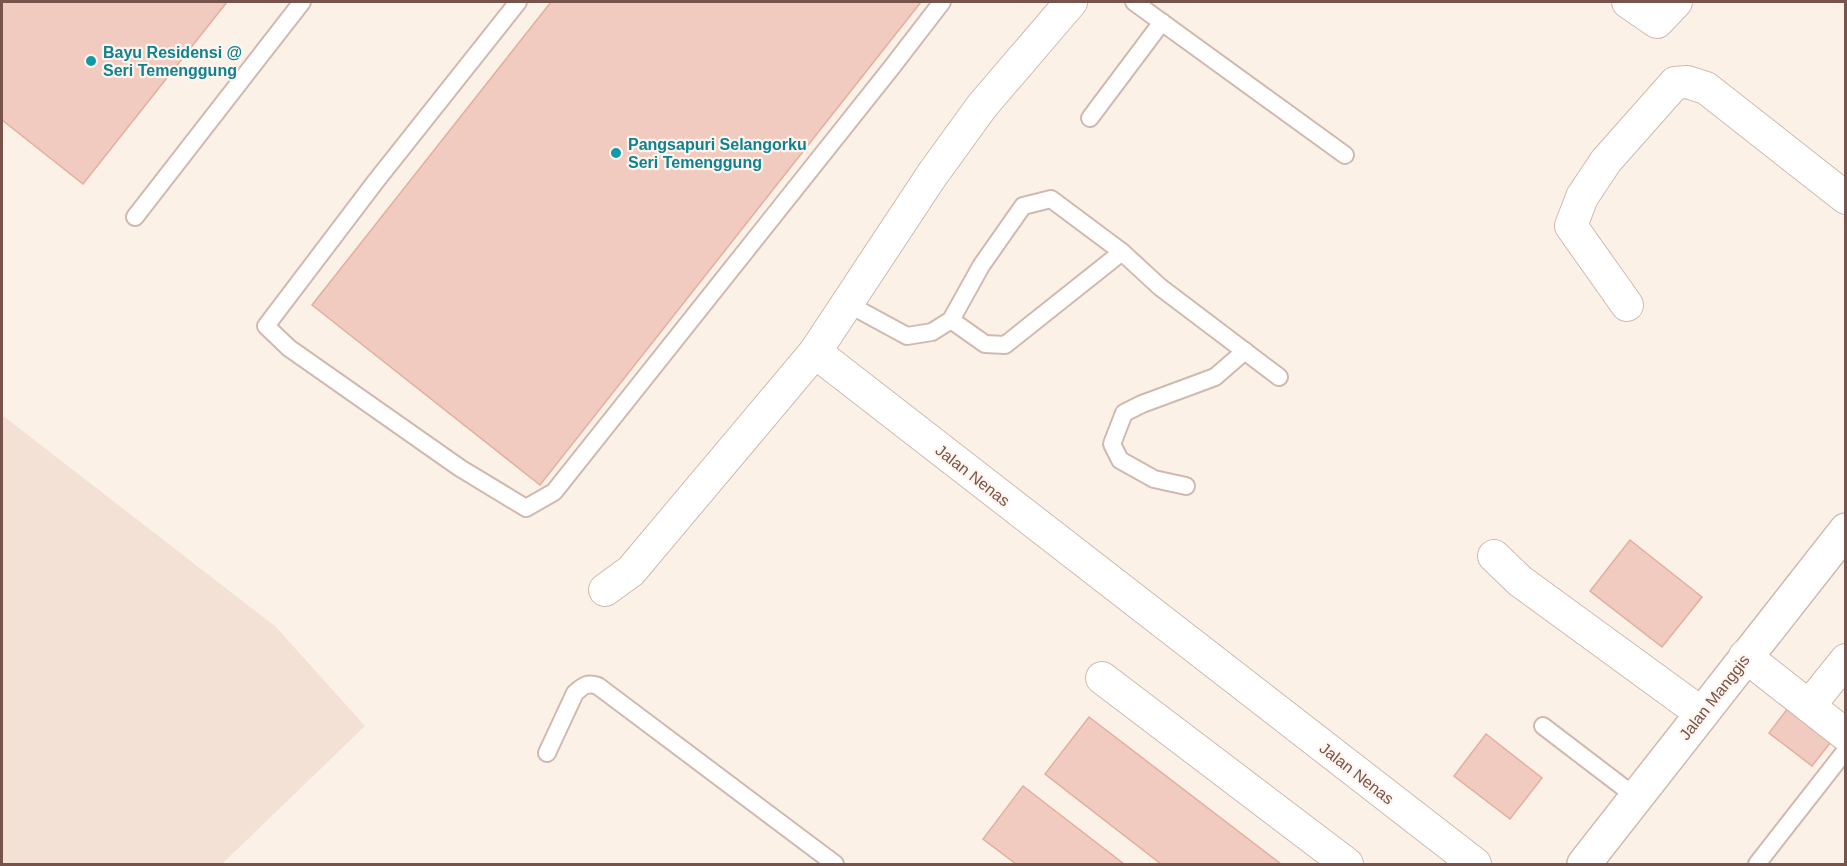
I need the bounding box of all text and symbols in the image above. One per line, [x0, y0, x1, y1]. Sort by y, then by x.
place label: Bayu Residensi @ Seri Temenggung [103, 44, 242, 79]
marker: Bayu Residensi @ Seri Temenggung [84, 54, 98, 68]
place label: Pangsapuri Selangorku Seri Temenggung [628, 136, 807, 171]
marker: Pangsapuri Selangorku Seri Temenggung [609, 146, 623, 160]
street label: Jalan Nenas [932, 441, 1013, 509]
street label: Jalan Manggis [1676, 651, 1753, 743]
street label: Jalan Nenas [1316, 739, 1397, 807]

